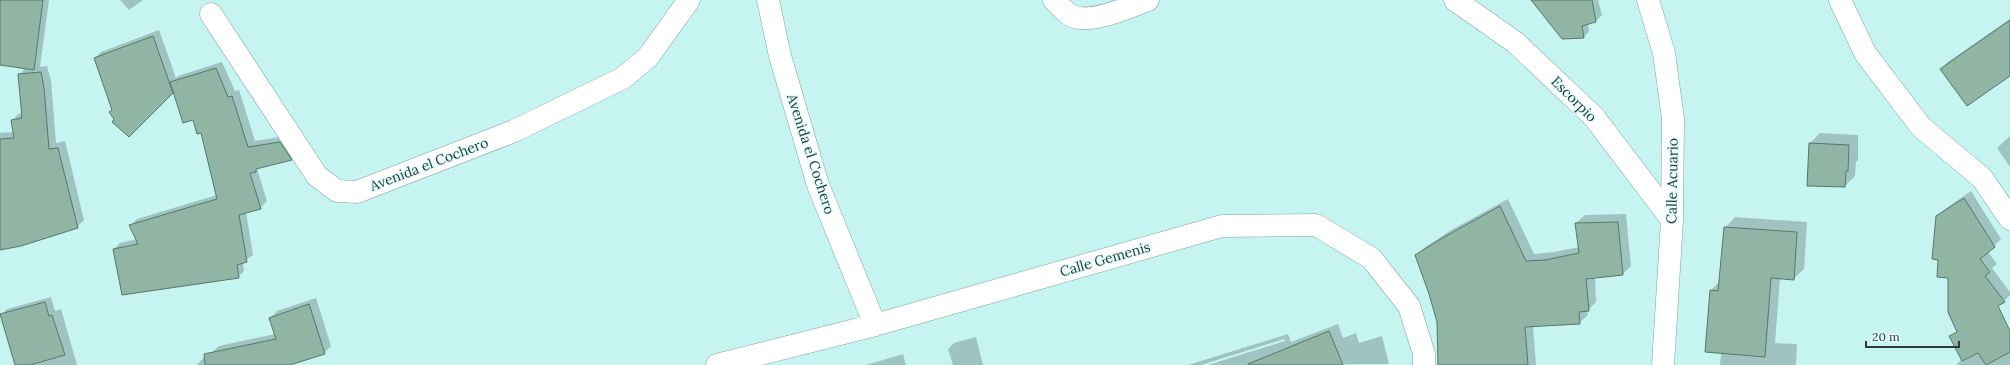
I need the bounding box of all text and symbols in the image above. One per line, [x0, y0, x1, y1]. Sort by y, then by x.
street label: Escorpio [1547, 72, 1601, 126]
street label: Avenida el Cochero [783, 91, 839, 216]
street label: Avenida el Cochero [366, 133, 491, 195]
street label: Calle Acuario [1662, 138, 1682, 224]
street label: Calle Gemenis [1058, 238, 1152, 280]
scale bar [1866, 323, 1959, 349]
text: 20 m [1872, 329, 1900, 344]

